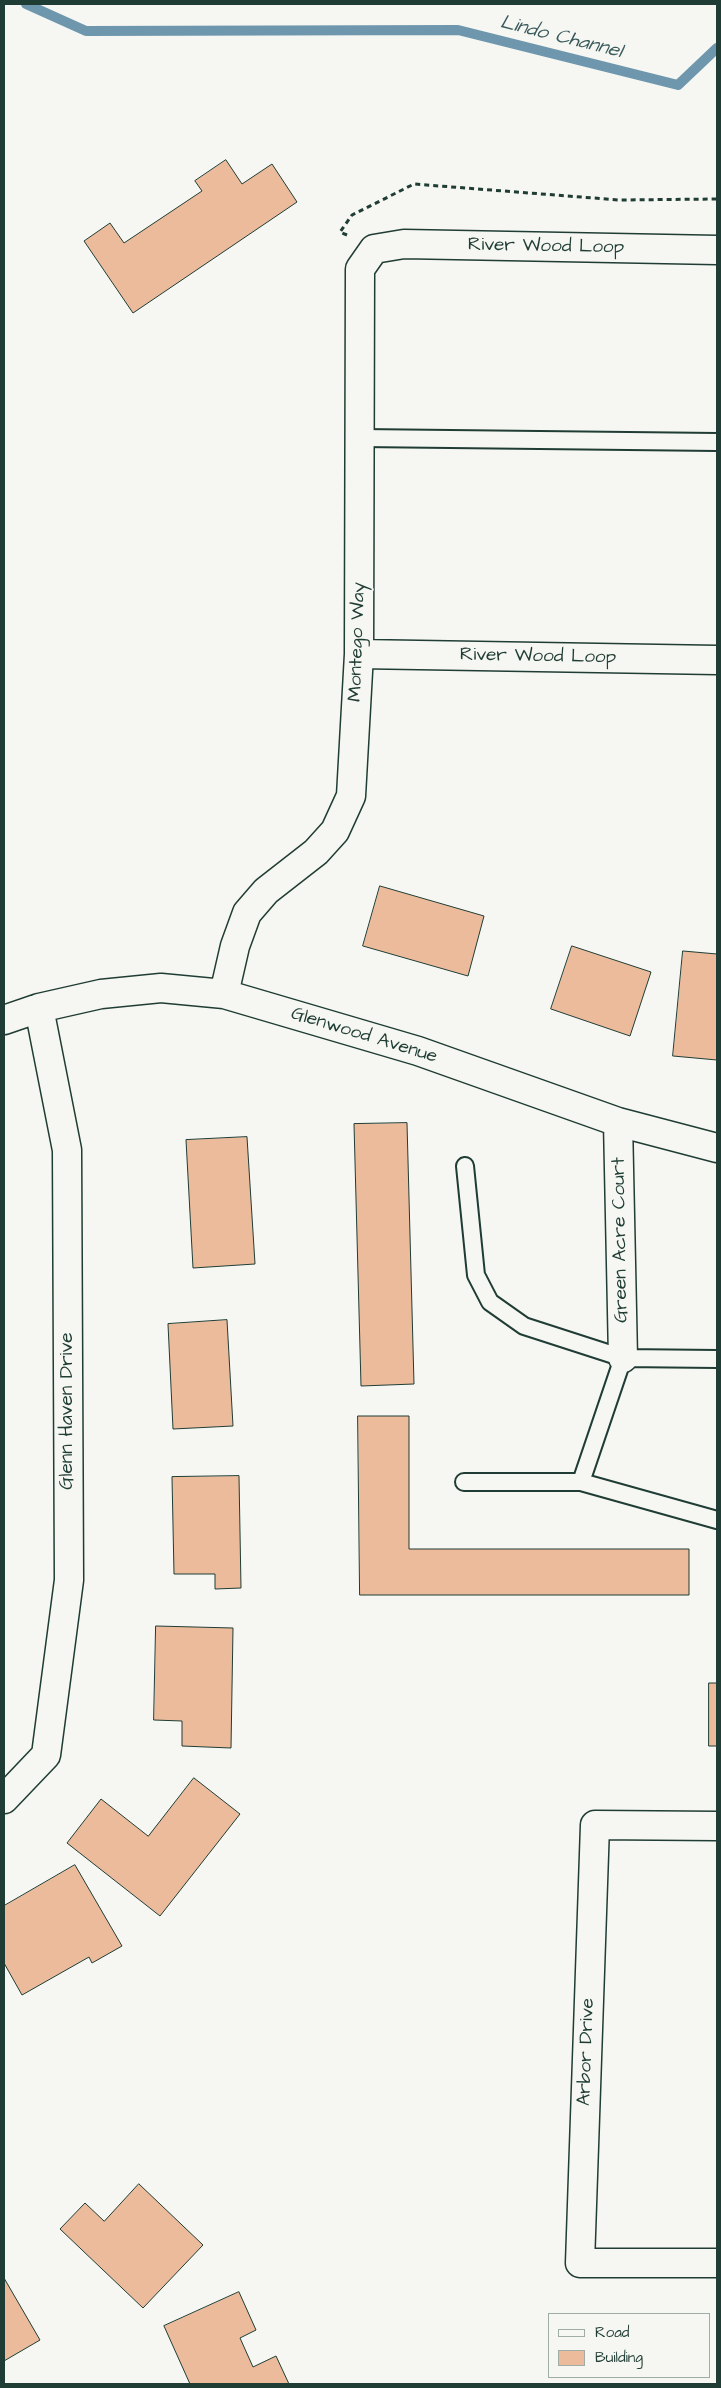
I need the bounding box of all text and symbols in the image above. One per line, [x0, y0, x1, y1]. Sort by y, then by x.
water label: Lindo Channel [498, 11, 624, 65]
street label: River Wood Loop [468, 234, 624, 260]
street label: Montego Way [345, 582, 371, 702]
street label: River Wood Loop [460, 644, 616, 670]
street label: Glenwood Avenue [288, 1003, 440, 1069]
street label: Green Acre Court [608, 1157, 634, 1323]
street label: Glenn Haven Drive [57, 1332, 79, 1490]
street label: Arbor Drive [574, 1998, 600, 2106]
legend [548, 2313, 711, 2378]
text: Road [595, 2322, 629, 2343]
text: Building [595, 2347, 643, 2368]

